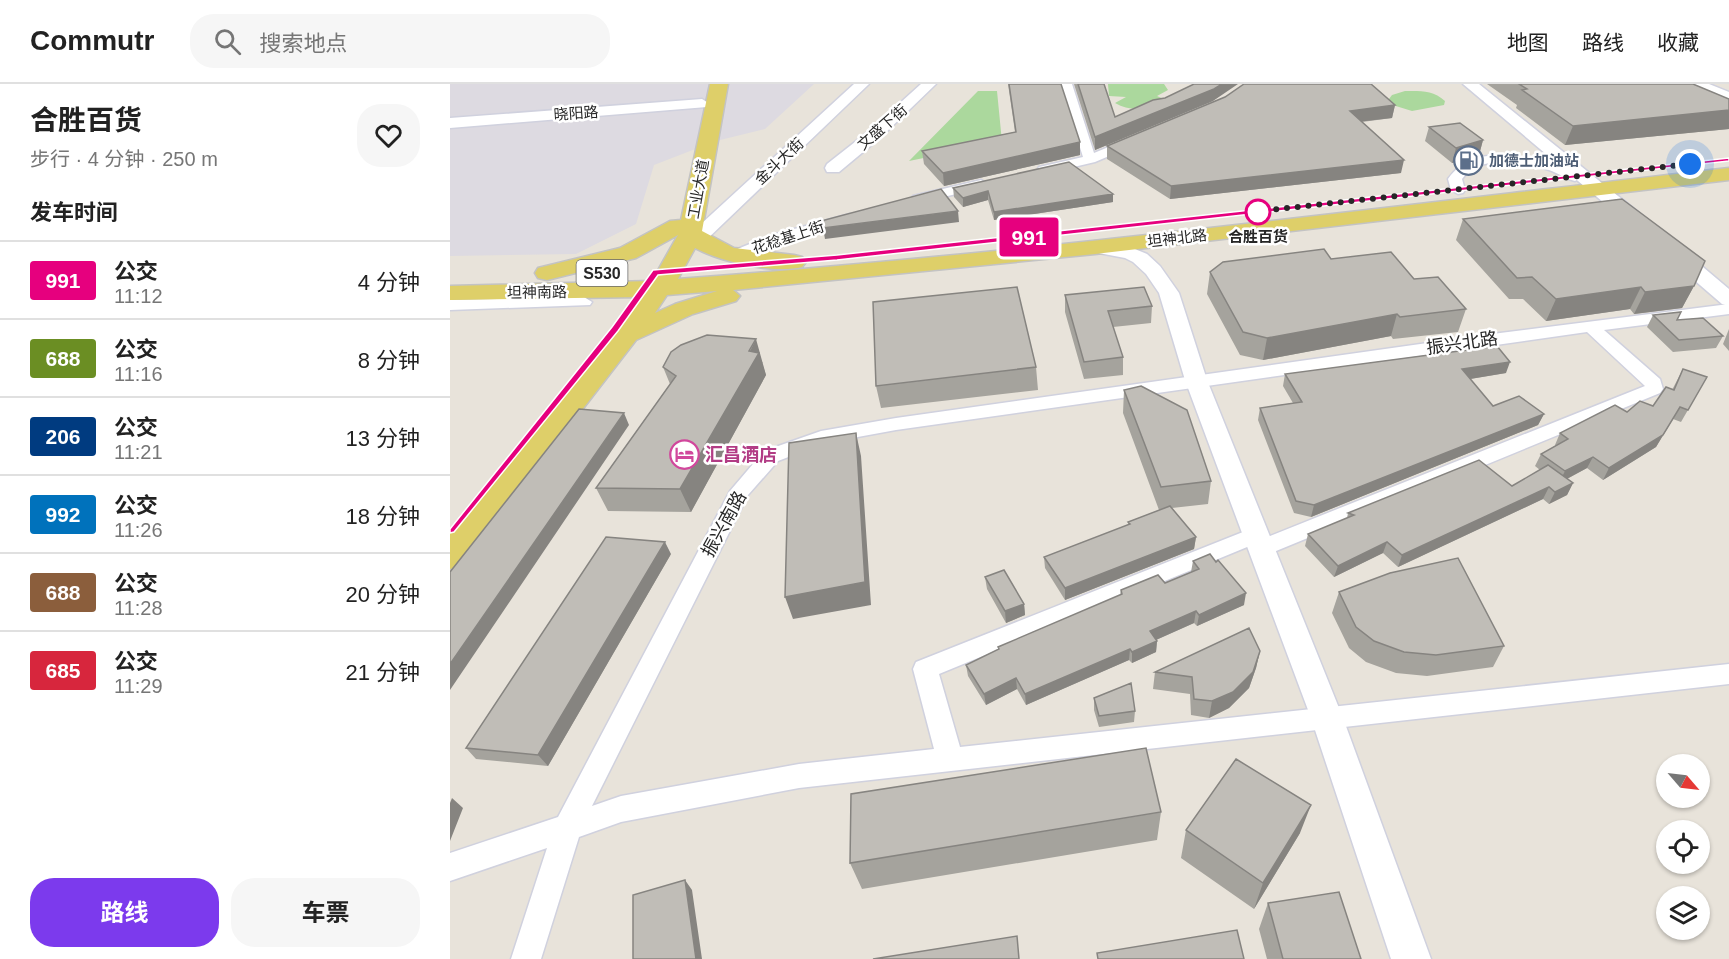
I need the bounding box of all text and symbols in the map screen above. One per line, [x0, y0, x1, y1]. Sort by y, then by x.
search box [190, 14, 610, 68]
text: Commutr [30, 25, 154, 56]
icon: search [211, 25, 244, 58]
text: 搜索地点 [259, 31, 347, 56]
text: 地图 [1507, 31, 1549, 54]
text: 路线 [1582, 31, 1624, 54]
text: 收藏 [1657, 31, 1699, 54]
street label: 文盛下街 [854, 101, 910, 153]
street label: 晓阳路 [553, 103, 599, 123]
button: heart [357, 104, 420, 167]
text: 合胜百货 [30, 105, 142, 136]
street label: 金斗大街 [751, 134, 807, 188]
fuel station icon: 加德士加油站 [1452, 144, 1484, 176]
text: 步行 · 4 分钟 · 250 m [30, 148, 218, 170]
your location [1675, 149, 1705, 179]
place label: 加德士加油站 [1489, 152, 1579, 169]
street label: 工业大道 [684, 158, 712, 220]
marker: 合胜百货 [1245, 199, 1271, 225]
text: 发车时间 [30, 200, 118, 225]
street label: 花稔基上街 [750, 217, 826, 257]
line badge: 991 [994, 218, 1064, 256]
text: 991 [1011, 226, 1047, 249]
street label: 坦神北路 [1146, 226, 1208, 250]
place label: 合胜百货 [1228, 228, 1288, 245]
text: 公交 [114, 259, 158, 284]
road number: S530 [576, 260, 628, 286]
text: 991 [45, 269, 81, 292]
text: 4 分钟 [358, 270, 420, 295]
street label: 坦神南路 [507, 283, 567, 301]
text: 11:12 [114, 285, 163, 307]
street label: 振兴北路 [1425, 328, 1499, 358]
text: 公交 [114, 337, 158, 362]
text: 688 [45, 347, 81, 370]
text: 8 分钟 [358, 348, 420, 373]
text: 11:16 [114, 363, 163, 385]
text: 公交 [114, 415, 158, 440]
text: 206 [45, 425, 81, 448]
text: 13 分钟 [345, 426, 420, 451]
hotel icon: 汇昌酒店 [668, 439, 700, 471]
text: 11:21 [114, 441, 163, 463]
place label: 汇昌酒店 [705, 445, 777, 465]
street label: 振兴南路 [698, 488, 750, 560]
text: 公交 [114, 493, 158, 518]
text: 992 [45, 503, 81, 526]
text: 18 分钟 [345, 504, 420, 529]
text: 11:26 [114, 519, 163, 541]
text: 公交 [114, 571, 158, 596]
text: 688 [45, 581, 81, 604]
text: 20 分钟 [345, 582, 420, 607]
text: 11:28 [114, 597, 163, 619]
text: 公交 [114, 649, 158, 674]
text: 685 [45, 659, 81, 682]
text: 21 分钟 [345, 660, 420, 685]
text: 11:29 [114, 675, 163, 697]
north arrow [1656, 754, 1710, 808]
map controls [1656, 754, 1710, 940]
button: locate [1656, 820, 1710, 874]
button: 路线 [30, 878, 219, 947]
button: 车票 [231, 878, 420, 947]
button: layers [1656, 886, 1710, 940]

